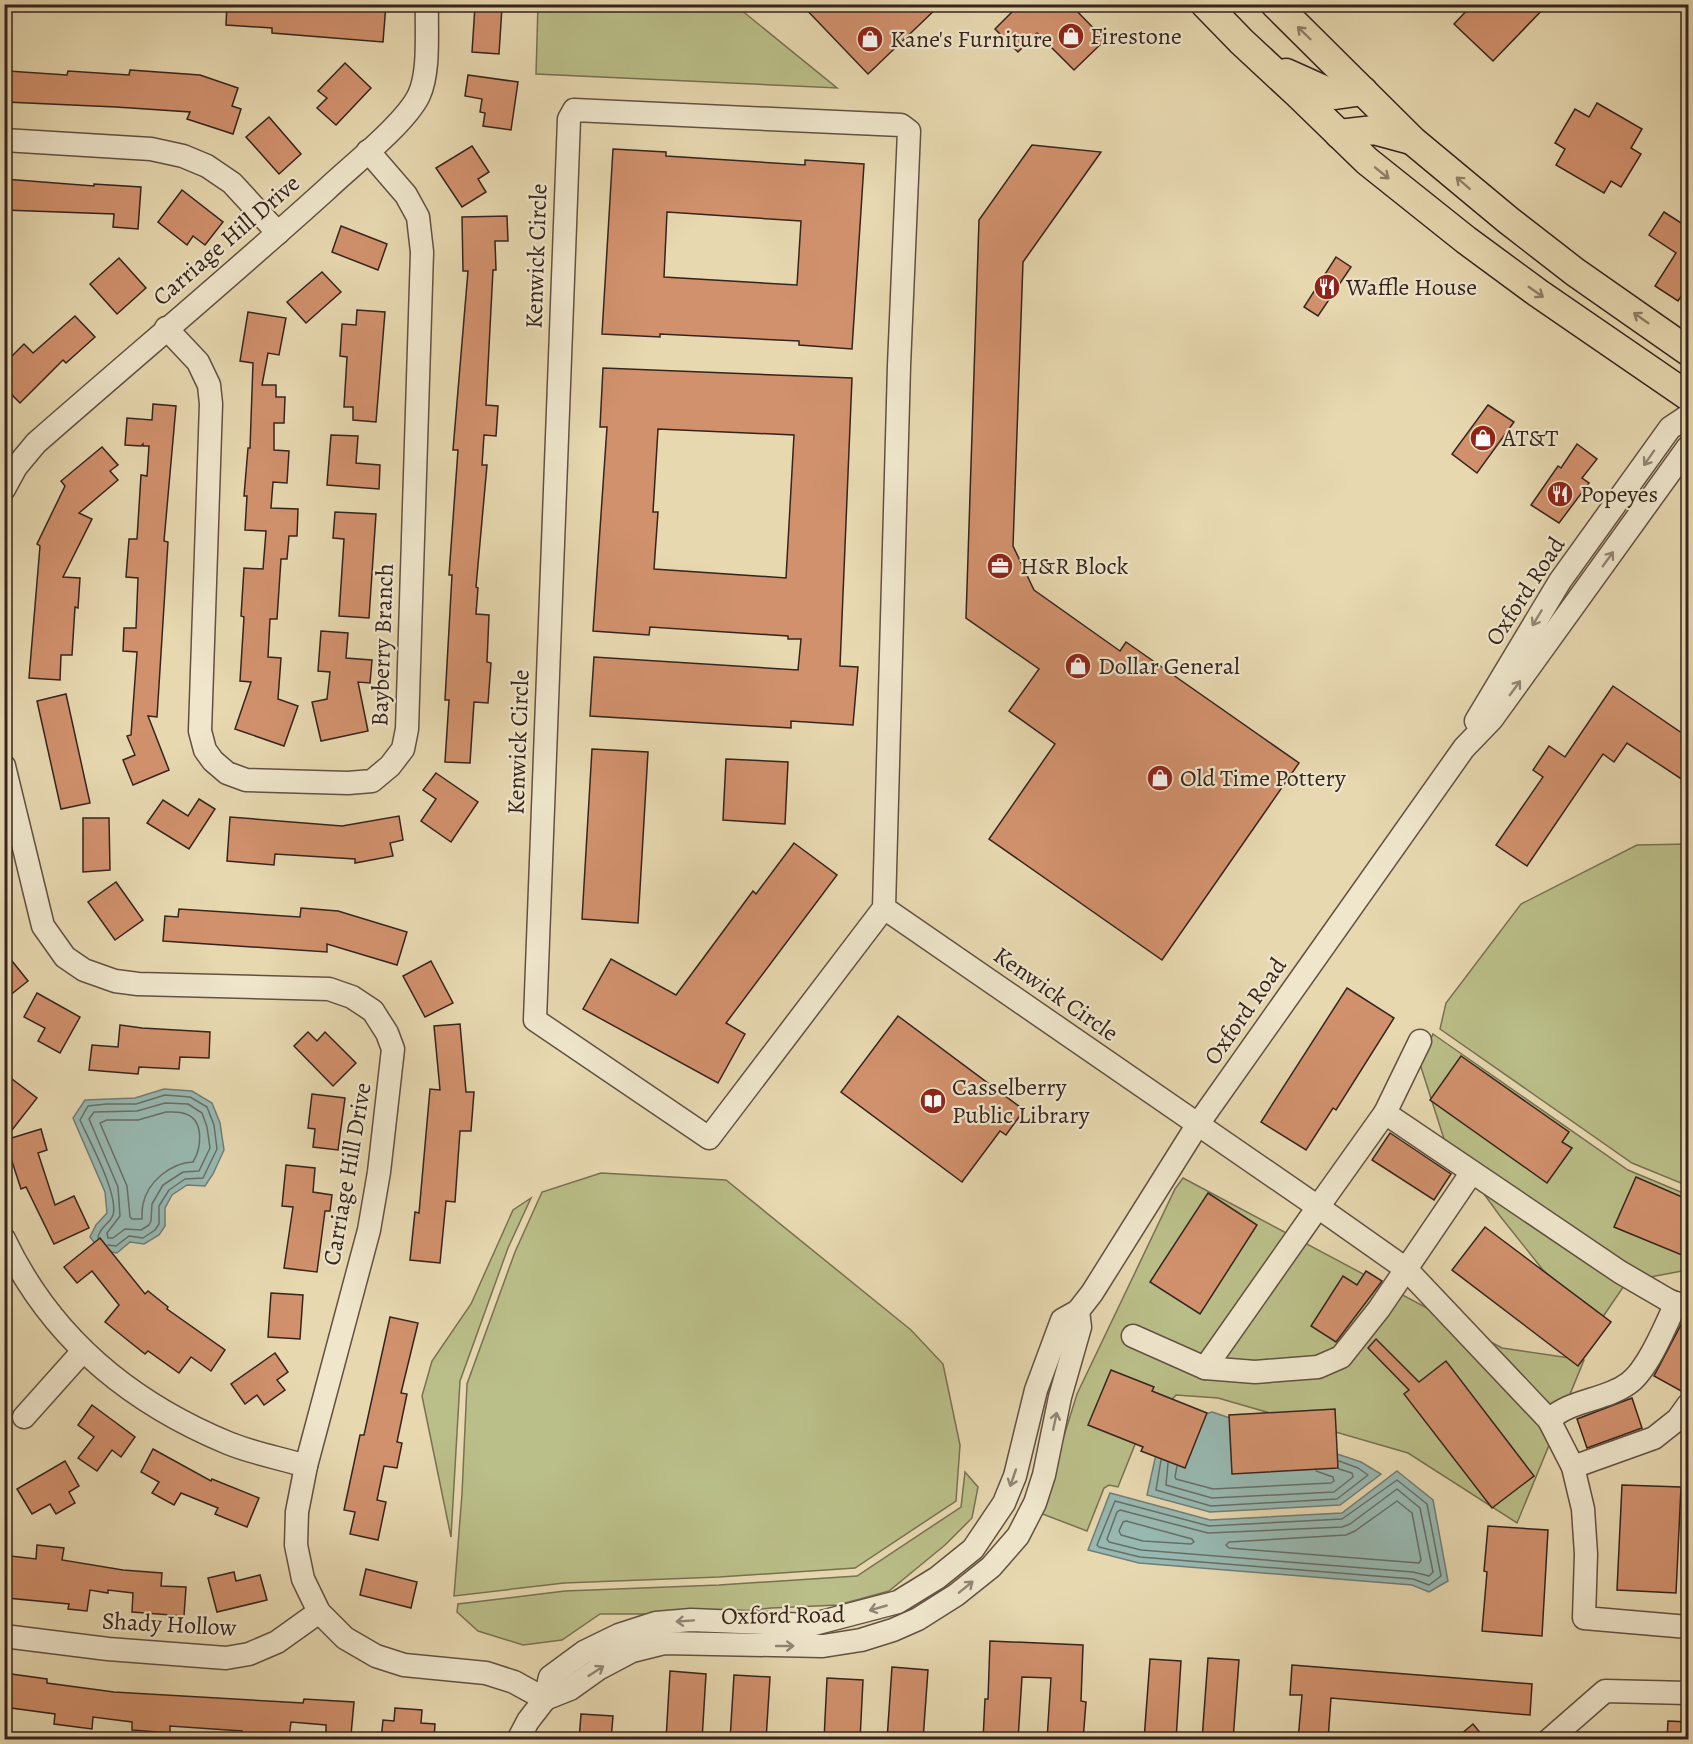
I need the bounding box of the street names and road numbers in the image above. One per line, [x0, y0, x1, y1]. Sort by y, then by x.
street label: Carriage Hill Drive [146, 167, 306, 313]
street label: Kenwick Circle [517, 183, 555, 329]
street label: Oxford Road [1478, 530, 1572, 652]
street label: Bayberry Branch [363, 563, 401, 727]
street label: Kenwick Circle [499, 669, 537, 815]
street label: Kenwick Circle [987, 939, 1125, 1049]
street label: Oxford Road [1196, 951, 1294, 1071]
street label: Carriage Hill Drive [315, 1080, 379, 1268]
street label: Oxford Road [721, 1598, 845, 1632]
street label: Shady Hollow [101, 1604, 237, 1644]

